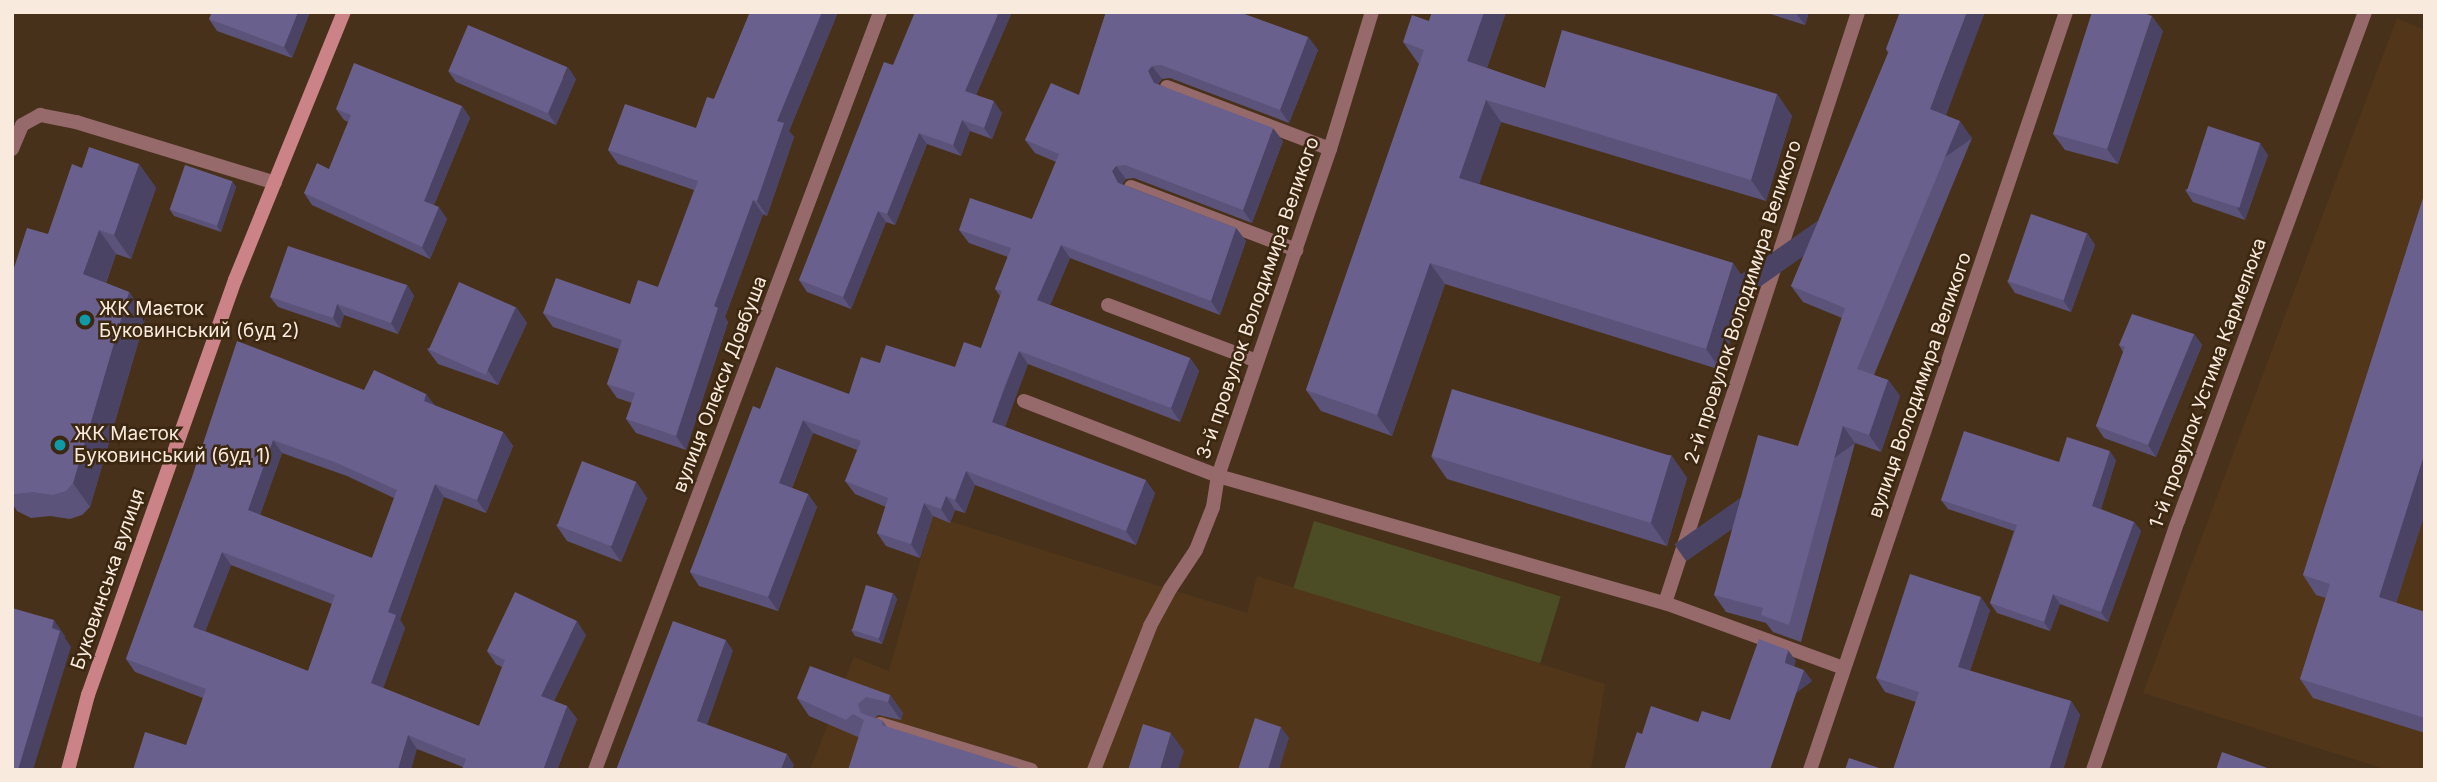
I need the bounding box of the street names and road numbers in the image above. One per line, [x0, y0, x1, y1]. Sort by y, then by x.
street label: 3-й провулок Володимира Великого [1192, 134, 1324, 462]
street label: 2-й провулок Володимира Великого [1680, 137, 1806, 467]
street label: 1-й провулок Устима Кармелюка [2145, 235, 2271, 531]
street label: вулиця Володимира Великого [1864, 249, 1976, 521]
street label: вулиця Олекси Довбуша [668, 273, 772, 495]
street label: Буковинська вулиця [66, 486, 150, 672]

